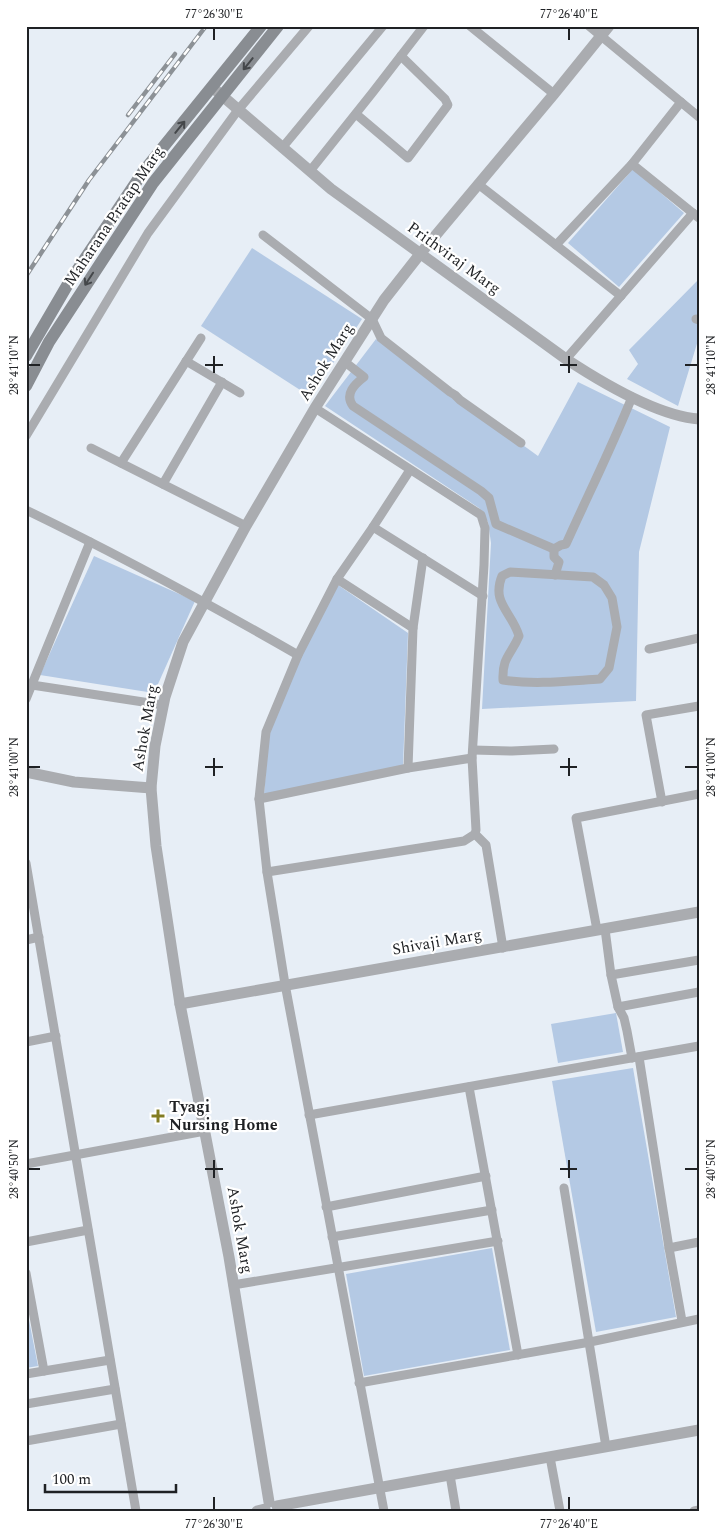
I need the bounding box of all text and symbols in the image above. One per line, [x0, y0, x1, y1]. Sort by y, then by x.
text: 77°26'30"E [185, 5, 243, 24]
text: 77°26'40"E [540, 5, 598, 24]
one-way arrow [242, 57, 253, 70]
one-way arrow [174, 120, 185, 133]
street label: Maharana Pratap Marg [58, 141, 170, 291]
street label: Prithviraj Marg [402, 216, 506, 300]
one-way arrow [84, 272, 94, 286]
street label: Ashok Marg [293, 318, 359, 406]
text: 28°41'10"N [5, 335, 24, 395]
text: 28°41'10"N [702, 335, 721, 395]
street label: Ashok Marg [126, 683, 164, 773]
text: 28°41'00"N [5, 737, 24, 797]
text: 28°41'00"N [702, 737, 721, 797]
street label: Shivaji Marg [390, 922, 484, 962]
place label: Tyagi Nursing Home [169, 1095, 278, 1137]
marker: Tyagi Nursing Home [151, 1109, 165, 1123]
text: 28°40'50"N [5, 1139, 24, 1199]
text: 28°40'50"N [702, 1139, 721, 1199]
street label: Ashok Marg [221, 1185, 259, 1275]
scale bar [45, 1462, 176, 1494]
text: 100 m [52, 1468, 91, 1491]
text: 77°26'30"E [185, 1515, 243, 1534]
text: 77°26'40"E [540, 1515, 598, 1534]

